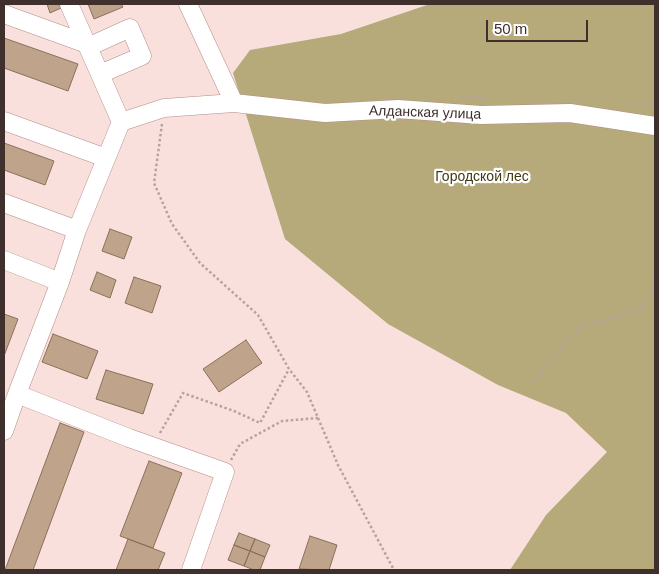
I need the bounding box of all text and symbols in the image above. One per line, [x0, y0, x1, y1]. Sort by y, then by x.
scale bar [489, 10, 592, 42]
text: 50 m [494, 20, 527, 37]
street label: Алданская улица [369, 103, 481, 123]
park label: Городской лес [435, 169, 529, 185]

